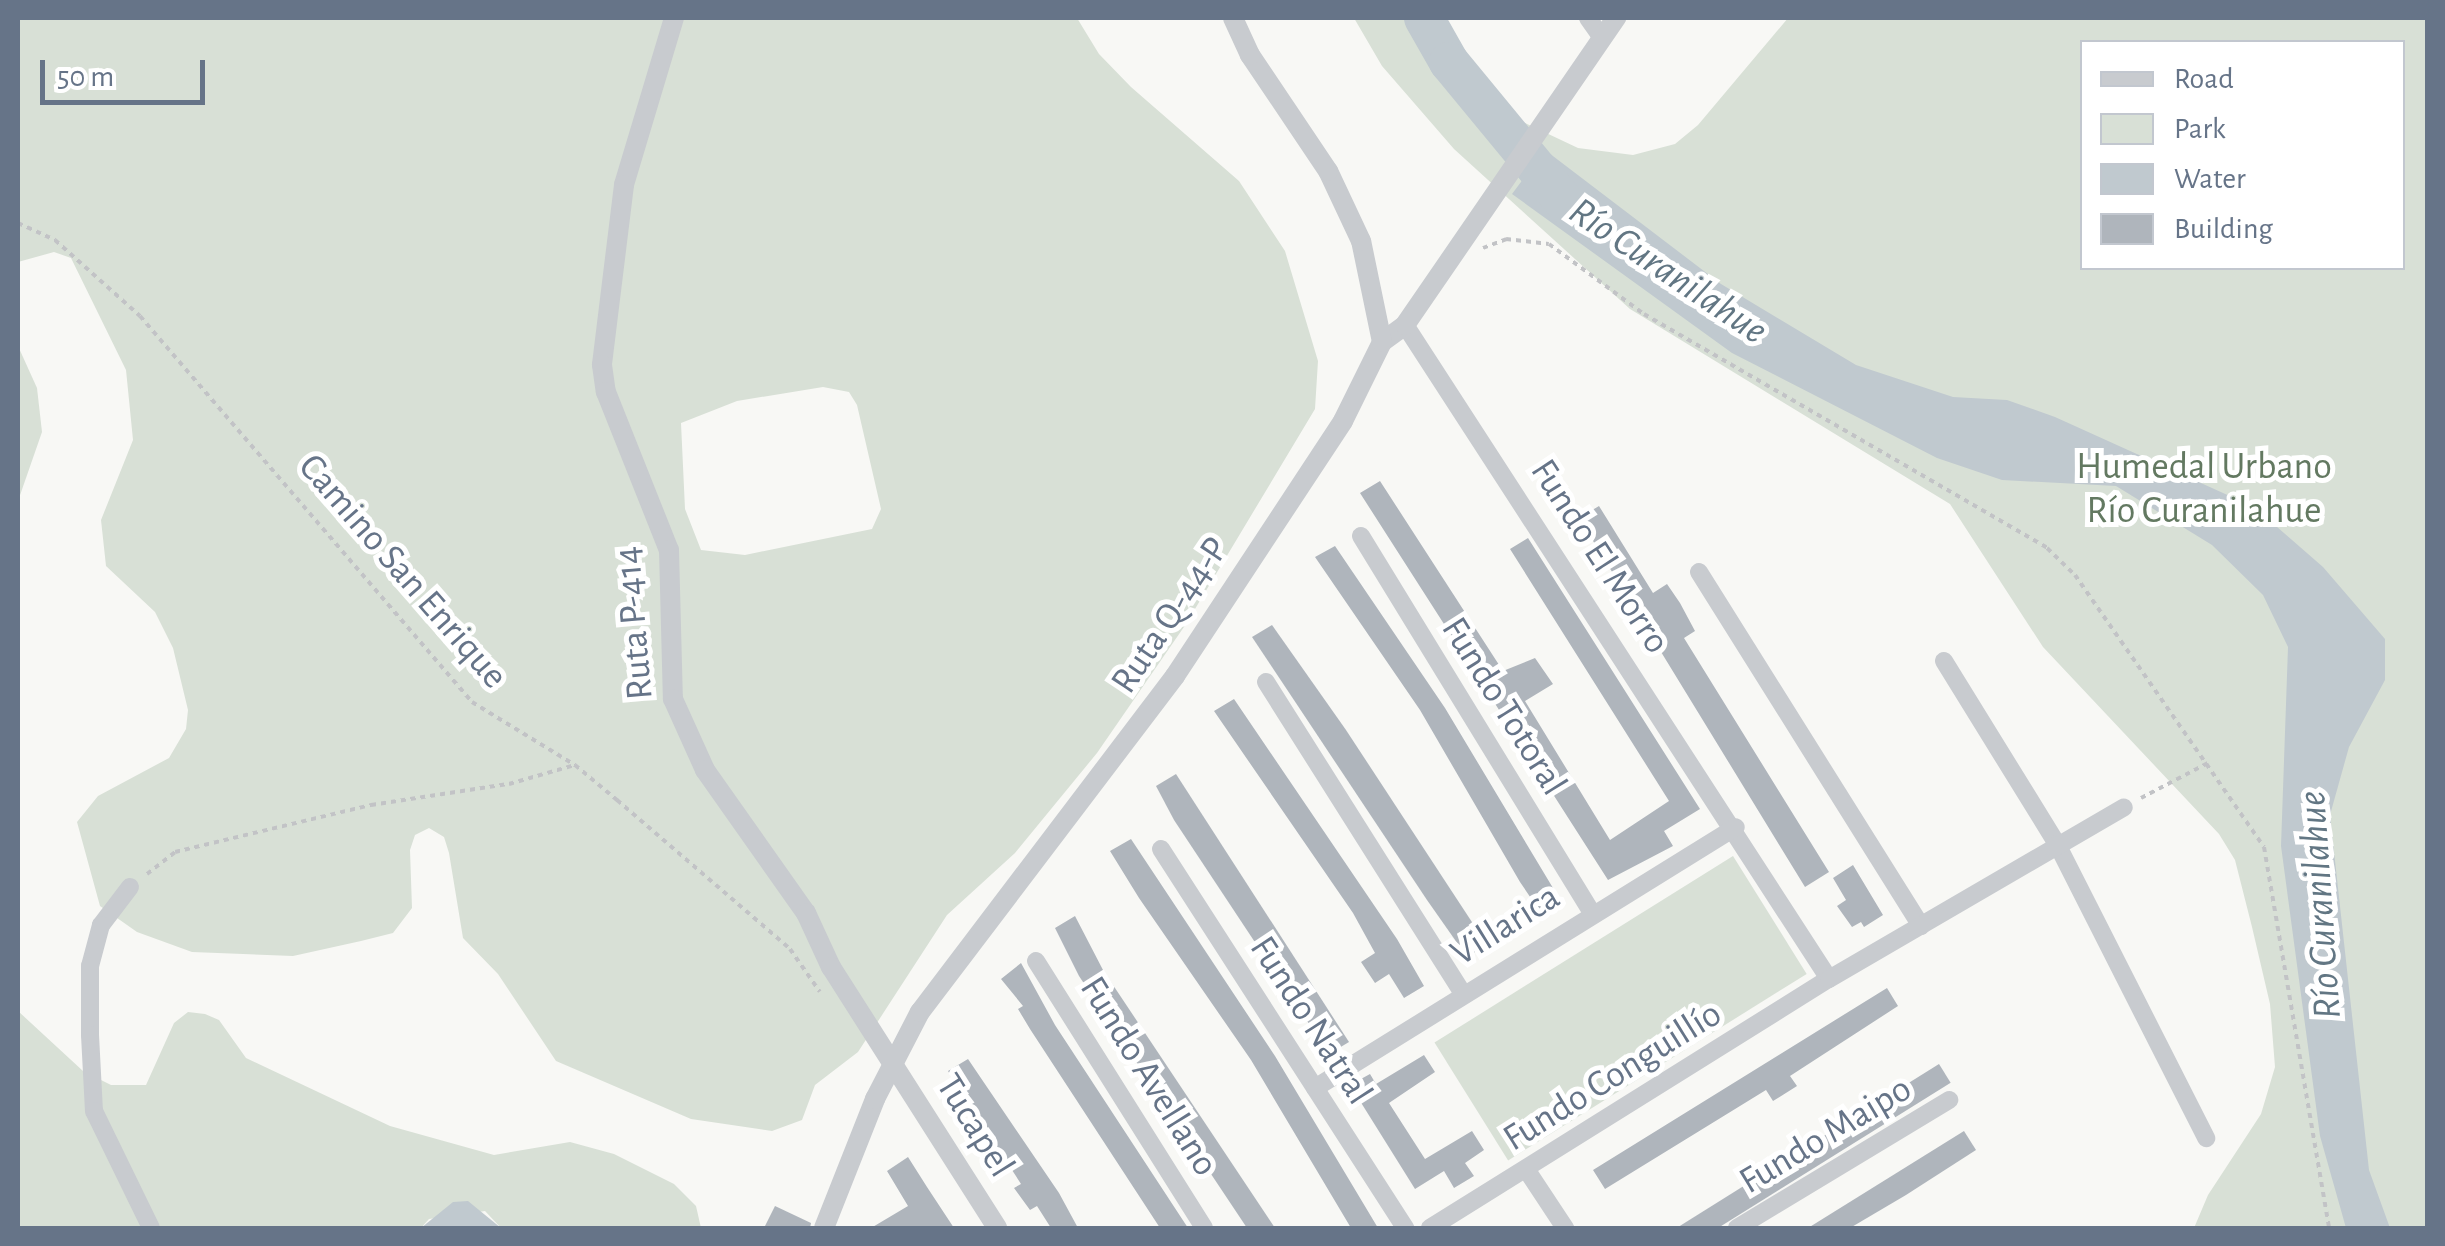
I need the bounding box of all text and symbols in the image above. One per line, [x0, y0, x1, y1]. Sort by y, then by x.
scale bar [45, 40, 210, 102]
legend [2080, 40, 2405, 270]
text: 50 m [57, 62, 114, 92]
text: Road [2174, 64, 2234, 94]
text: Park [2174, 114, 2226, 144]
text: Water [2174, 164, 2246, 194]
water label: Río Curanilahue [1560, 187, 1776, 355]
text: Building [2174, 214, 2273, 244]
street label: Camino San Enrique [288, 445, 516, 699]
park label: Humedal Urbano Río Curanilahue [2076, 445, 2332, 534]
street label: Fundo El Morro [1519, 451, 1679, 663]
street label: Ruta Q-44-P [1102, 529, 1240, 703]
street label: Ruta P-414 [606, 544, 664, 702]
street label: Fundo Totoral [1430, 610, 1576, 804]
water label: Río Curanilahue [2288, 789, 2352, 1021]
street label: Villarica [1443, 875, 1569, 977]
street label: Fundo Natral [1239, 928, 1381, 1114]
street label: Fundo Avellano [1069, 969, 1227, 1185]
street label: Fundo Conguillío [1496, 992, 1730, 1162]
street label: Tucapel [925, 1066, 1023, 1186]
street label: Fundo Maipo [1732, 1067, 1920, 1205]

